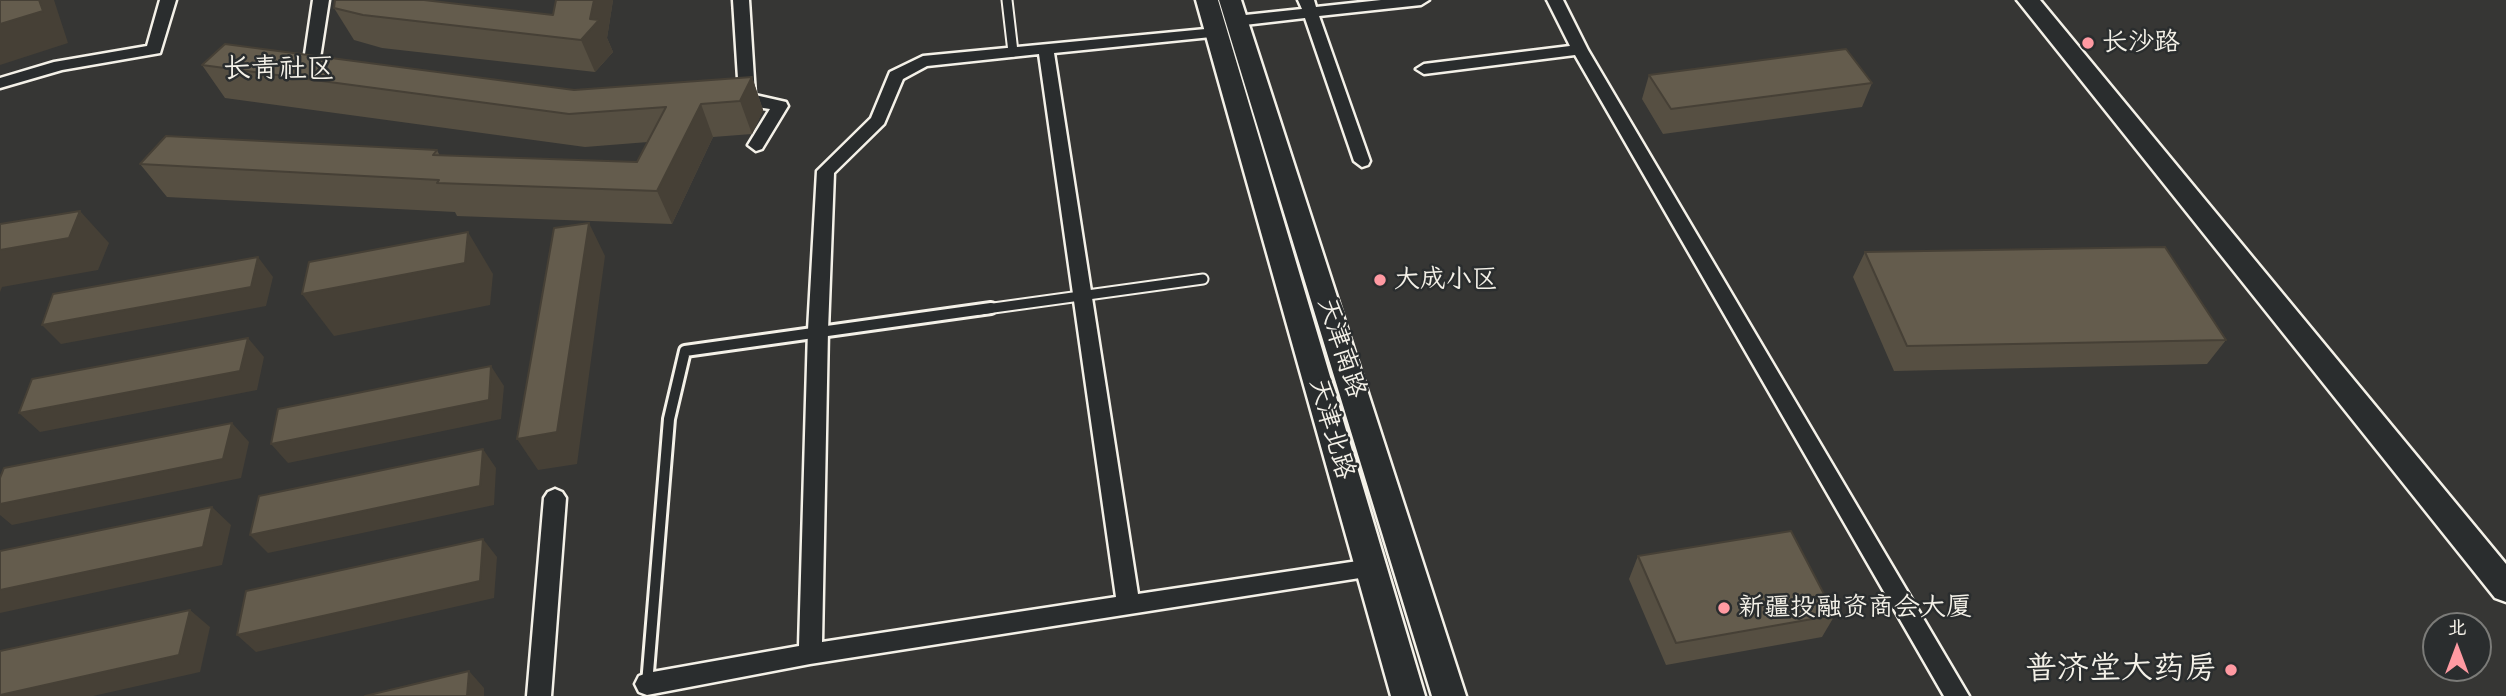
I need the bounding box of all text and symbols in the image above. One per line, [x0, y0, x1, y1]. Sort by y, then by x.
place label: 长沙路 [2102, 27, 2180, 59]
marker: 长沙路 [2080, 35, 2096, 51]
district label: 长青社区 [223, 53, 335, 87]
place label: 大成小区 [1394, 264, 1498, 296]
marker: 大成小区 [1372, 272, 1388, 288]
street label: 天津南路 [1310, 294, 1372, 402]
street label: 天津北路 [1302, 375, 1360, 483]
place label: 新疆投融资商会大厦 [1738, 592, 1972, 624]
marker: 新疆投融资商会大厦 [1716, 600, 1732, 616]
north arrow [2422, 612, 2492, 682]
text: 北 [2447, 615, 2467, 640]
place label: 普济堂大药房 [2025, 651, 2217, 689]
marker: 普济堂大药房 [2223, 662, 2239, 678]

